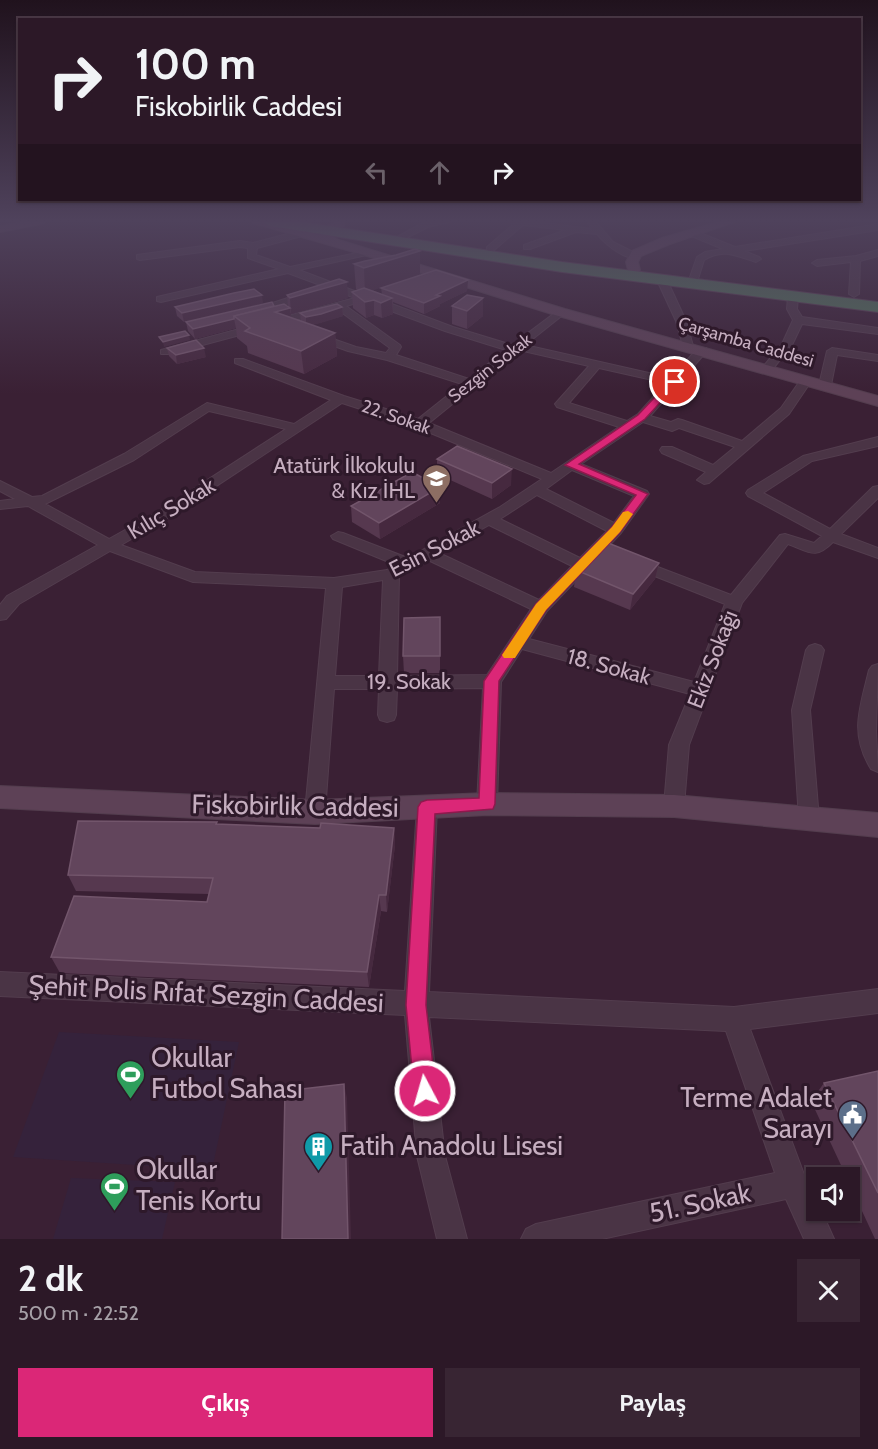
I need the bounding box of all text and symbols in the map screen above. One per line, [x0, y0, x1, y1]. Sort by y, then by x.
text: 100 m [135, 38, 256, 90]
icon: right [36, 42, 114, 120]
text: Fiskobirlik Caddesi [135, 90, 342, 123]
icon: left [360, 156, 393, 189]
icon: ahead [423, 156, 456, 189]
icon: right [486, 156, 519, 189]
street label: Çarşamba Caddesi [676, 312, 816, 372]
street label: Sezgin Sokak [444, 328, 537, 407]
pin [649, 356, 700, 407]
icon: arrive [658, 365, 691, 398]
street label: 22. Sokak [358, 395, 434, 439]
place label: Atatürk İlkokulu & Kız İHL [273, 452, 415, 504]
school or university icon: Atatürk İlkokulu & Kız İHL [420, 462, 452, 504]
street label: Kılıç Sokak [122, 472, 220, 545]
street label: Esin Sokak [384, 514, 484, 583]
street label: Ekiz Sokağı [681, 606, 744, 712]
street label: 18. Sokak [564, 642, 654, 691]
street label: 19. Sokak [367, 668, 451, 695]
street label: Fiskobirlik Caddesi [191, 787, 399, 824]
street label: Şehit Polis Rıfat Sezgin Caddesi [28, 968, 384, 1019]
place label: Okullar Futbol Sahası [151, 1041, 303, 1105]
sports icon: Okullar Futbol Sahası [114, 1058, 146, 1100]
position arrow [393, 1059, 457, 1123]
place label: Terme Adalet Sarayı [680, 1081, 832, 1145]
public building icon: Terme Adalet Sarayı [837, 1098, 869, 1140]
place label: Fatih Anadolu Lisesi [340, 1129, 563, 1162]
building icon: Fatih Anadolu Lisesi [303, 1130, 335, 1172]
place label: Okullar Tenis Kortu [136, 1153, 261, 1217]
map controls [806, 1167, 860, 1221]
button: sound [806, 1167, 860, 1221]
sports icon: Okullar Tenis Kortu [99, 1170, 131, 1212]
street label: 51. Sokak [646, 1176, 754, 1229]
text: 2 dk [18, 1256, 83, 1300]
button: close [797, 1259, 860, 1322]
text: 500 m · 22:52 [18, 1301, 139, 1325]
button: Çıkış [18, 1368, 433, 1437]
button: Paylaş [445, 1368, 860, 1437]

